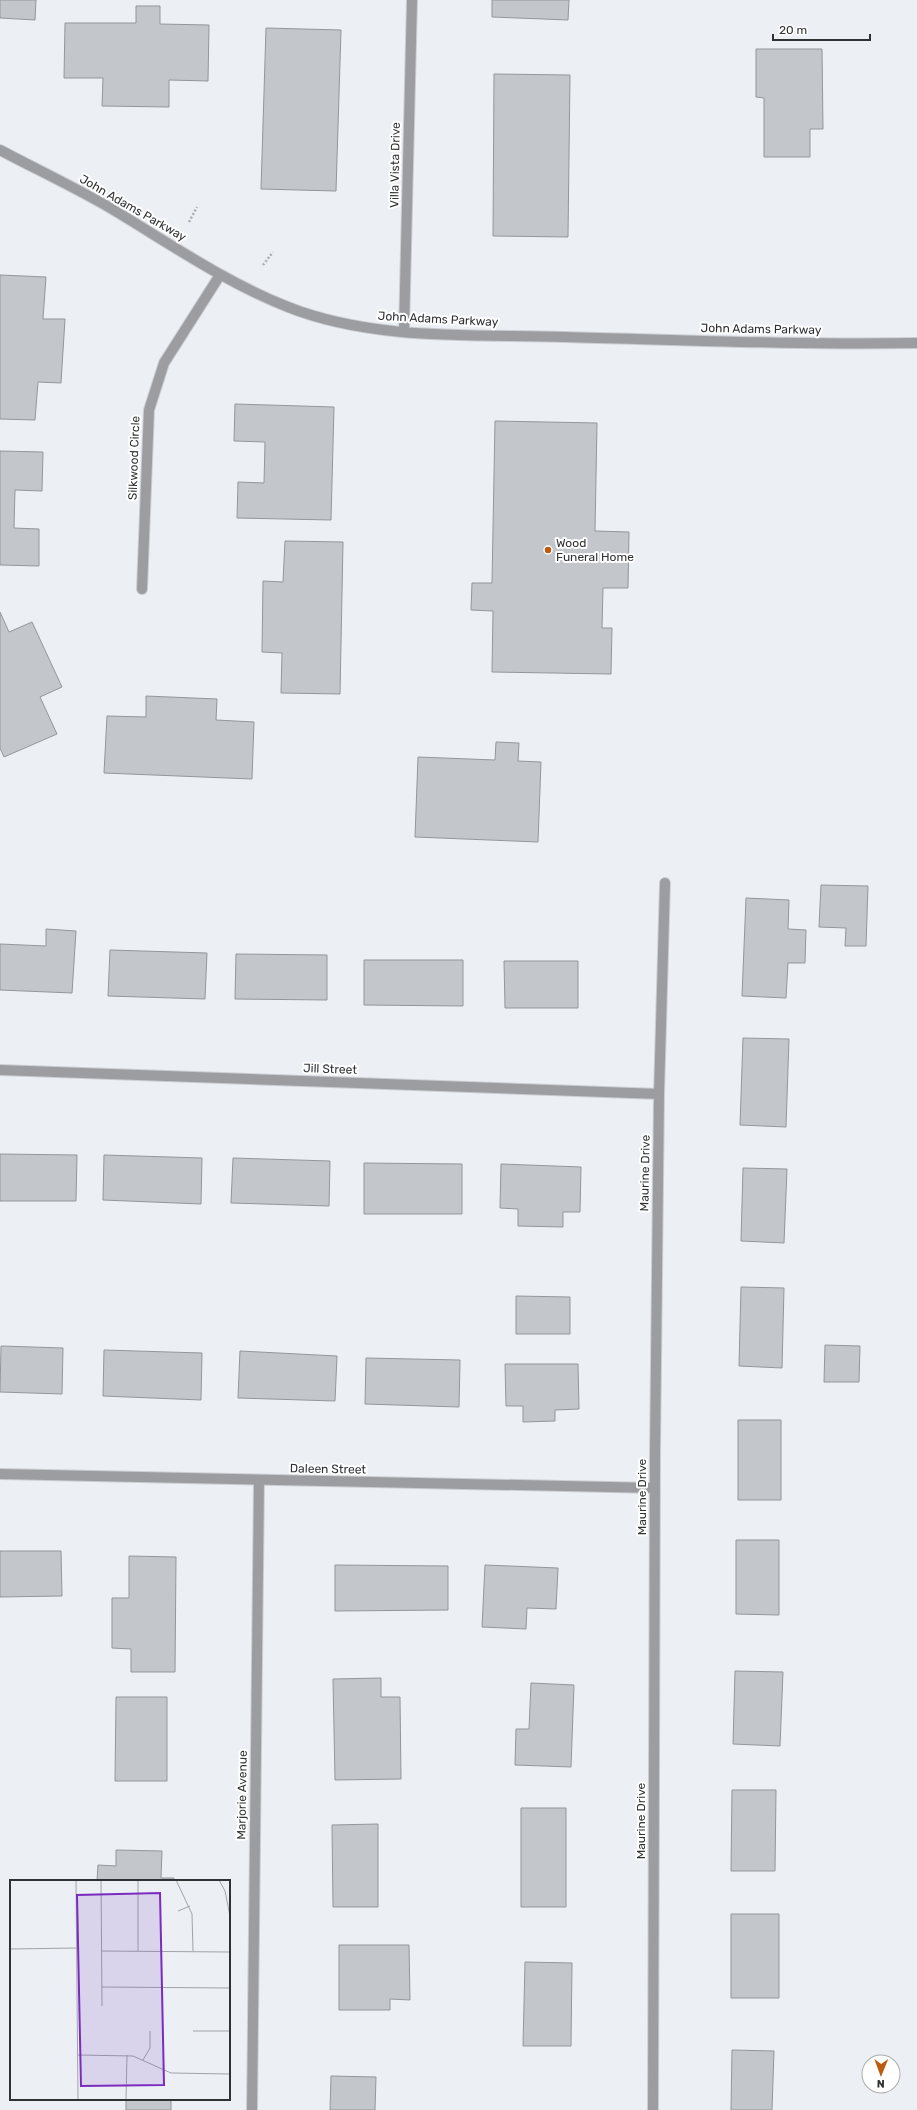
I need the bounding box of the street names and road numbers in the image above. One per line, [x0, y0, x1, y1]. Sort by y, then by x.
street label: Villa Vista Drive [387, 122, 403, 208]
street label: John Adams Parkway [77, 172, 189, 244]
street label: John Adams Parkway [377, 309, 499, 329]
street label: John Adams Parkway [701, 321, 822, 337]
street label: Silkwood Circle [126, 415, 142, 500]
street label: Jill Street [303, 1061, 358, 1077]
street label: Maurine Drive [637, 1134, 653, 1211]
street label: Maurine Drive [635, 1458, 649, 1535]
street label: Daleen Street [290, 1461, 366, 1477]
street label: Marjorie Avenue [234, 1750, 250, 1840]
street label: Maurine Drive [634, 1782, 648, 1859]

